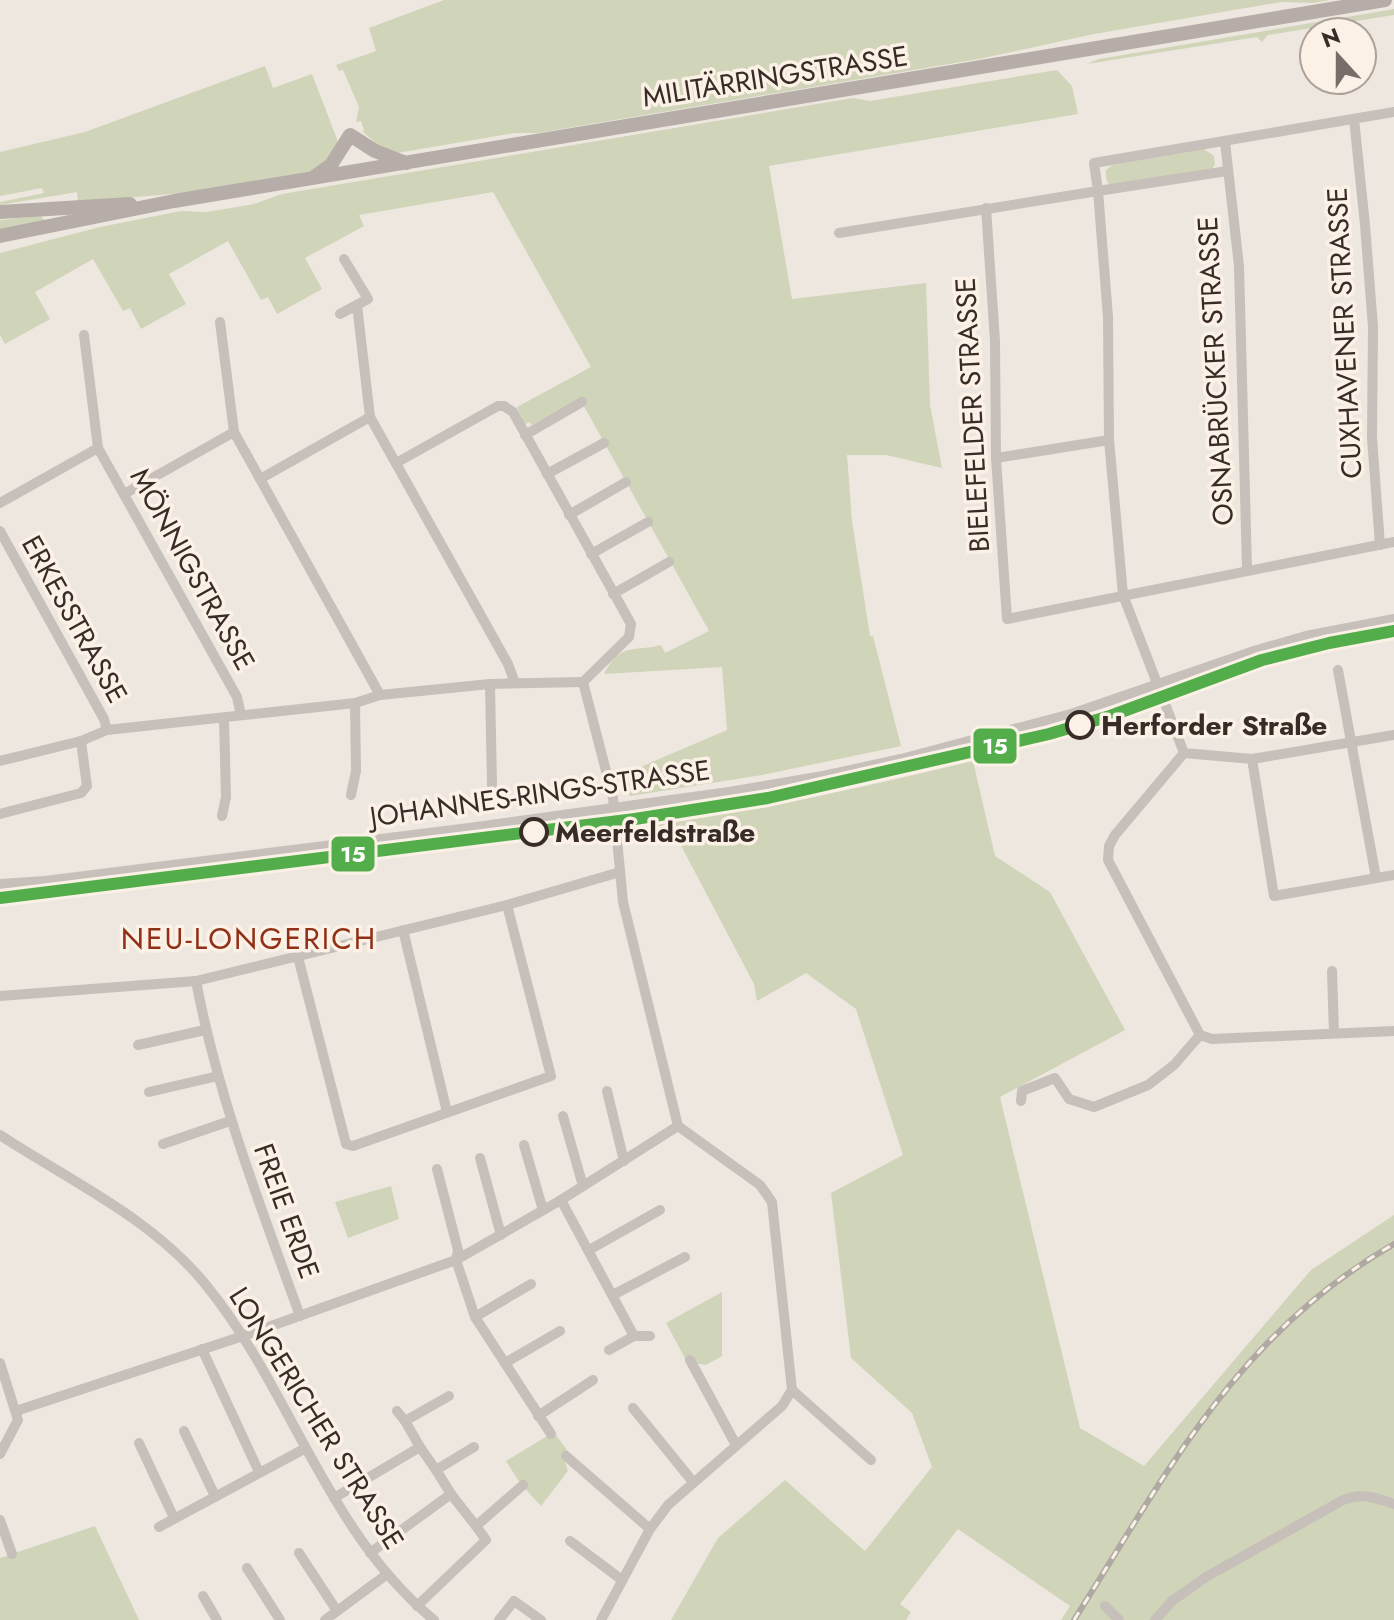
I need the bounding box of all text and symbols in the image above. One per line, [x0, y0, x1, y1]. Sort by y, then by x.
north arrow [1298, 16, 1378, 96]
text: N [1317, 19, 1345, 55]
street label: MILITÄRRINGSTRASSE [640, 35, 911, 118]
street label: CUXHAVENER STRASSE [1316, 186, 1373, 480]
street label: OSNABRÜCKER STRASSE [1187, 215, 1244, 527]
street label: BIELEFELDER STRASSE [945, 277, 1000, 553]
street label: MÖNNIGSTRASSE [120, 461, 265, 678]
street label: ERKESSTRASSE [11, 528, 138, 711]
place label: Herforder Straße [1101, 705, 1327, 746]
marker: Herforder Straße [1066, 711, 1094, 739]
line badge: 15 [972, 727, 1018, 765]
text: 15 [982, 730, 1008, 762]
street label: JOHANNES-RINGS-STRASSE [363, 749, 713, 838]
place label: Meerfeldstraße [555, 812, 755, 853]
marker: Meerfeldstraße [520, 818, 548, 846]
line badge: 15 [330, 835, 376, 873]
text: 15 [340, 838, 366, 870]
district label: NEU-LONGERICH [121, 917, 377, 960]
street label: FREIE ERDE [243, 1138, 330, 1285]
street label: LONGERICHER STRASSE [219, 1279, 414, 1557]

